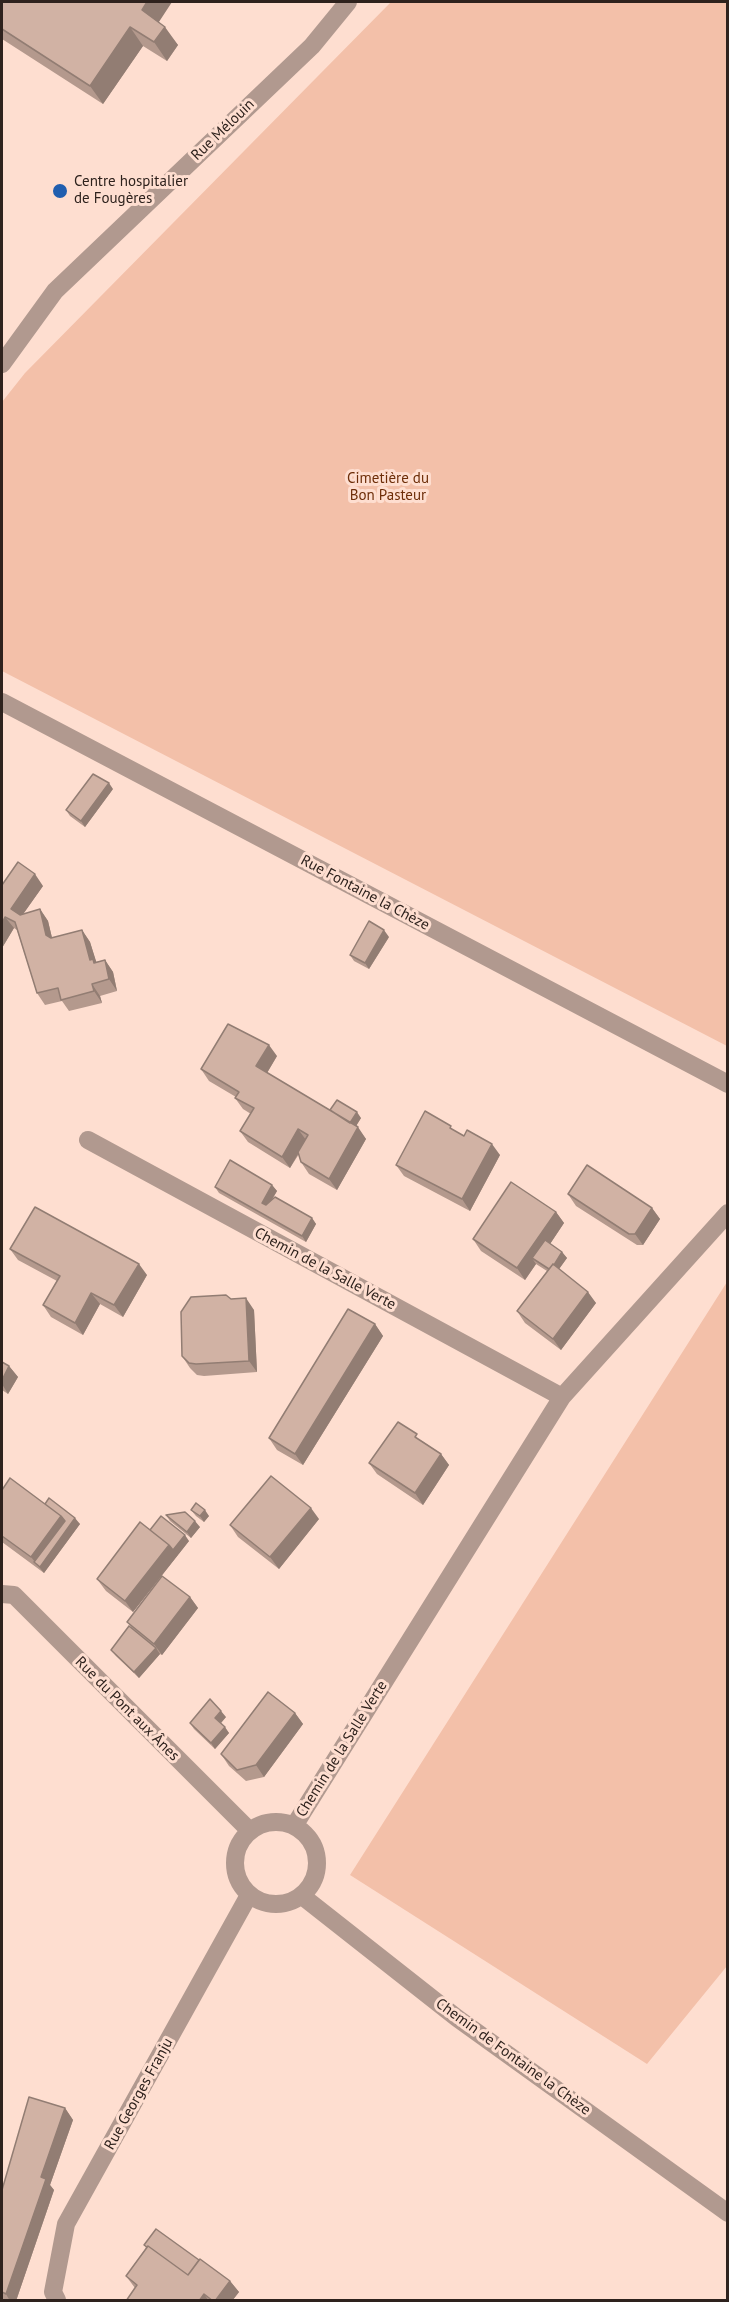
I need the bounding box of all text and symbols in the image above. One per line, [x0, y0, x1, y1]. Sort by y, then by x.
street label: Rue Mélouin [188, 95, 258, 165]
place label: Centre hospitalier de Fougères [74, 173, 188, 208]
marker: Centre hospitalier de Fougères [51, 182, 69, 200]
park label: Cimetière du Bon Pasteur [347, 470, 429, 505]
street label: Rue Fontaine la Chèze [298, 851, 432, 935]
street label: Chemin de la Salle Verte [251, 1224, 399, 1314]
street label: Rue du Pont aux Ânes [71, 1653, 183, 1765]
street label: Chemin de la Salle Verte [293, 1677, 391, 1821]
street label: Chemin de Fontaine la Chèze [432, 1995, 594, 2119]
street label: Rue Georges Franju [101, 2035, 177, 2153]

